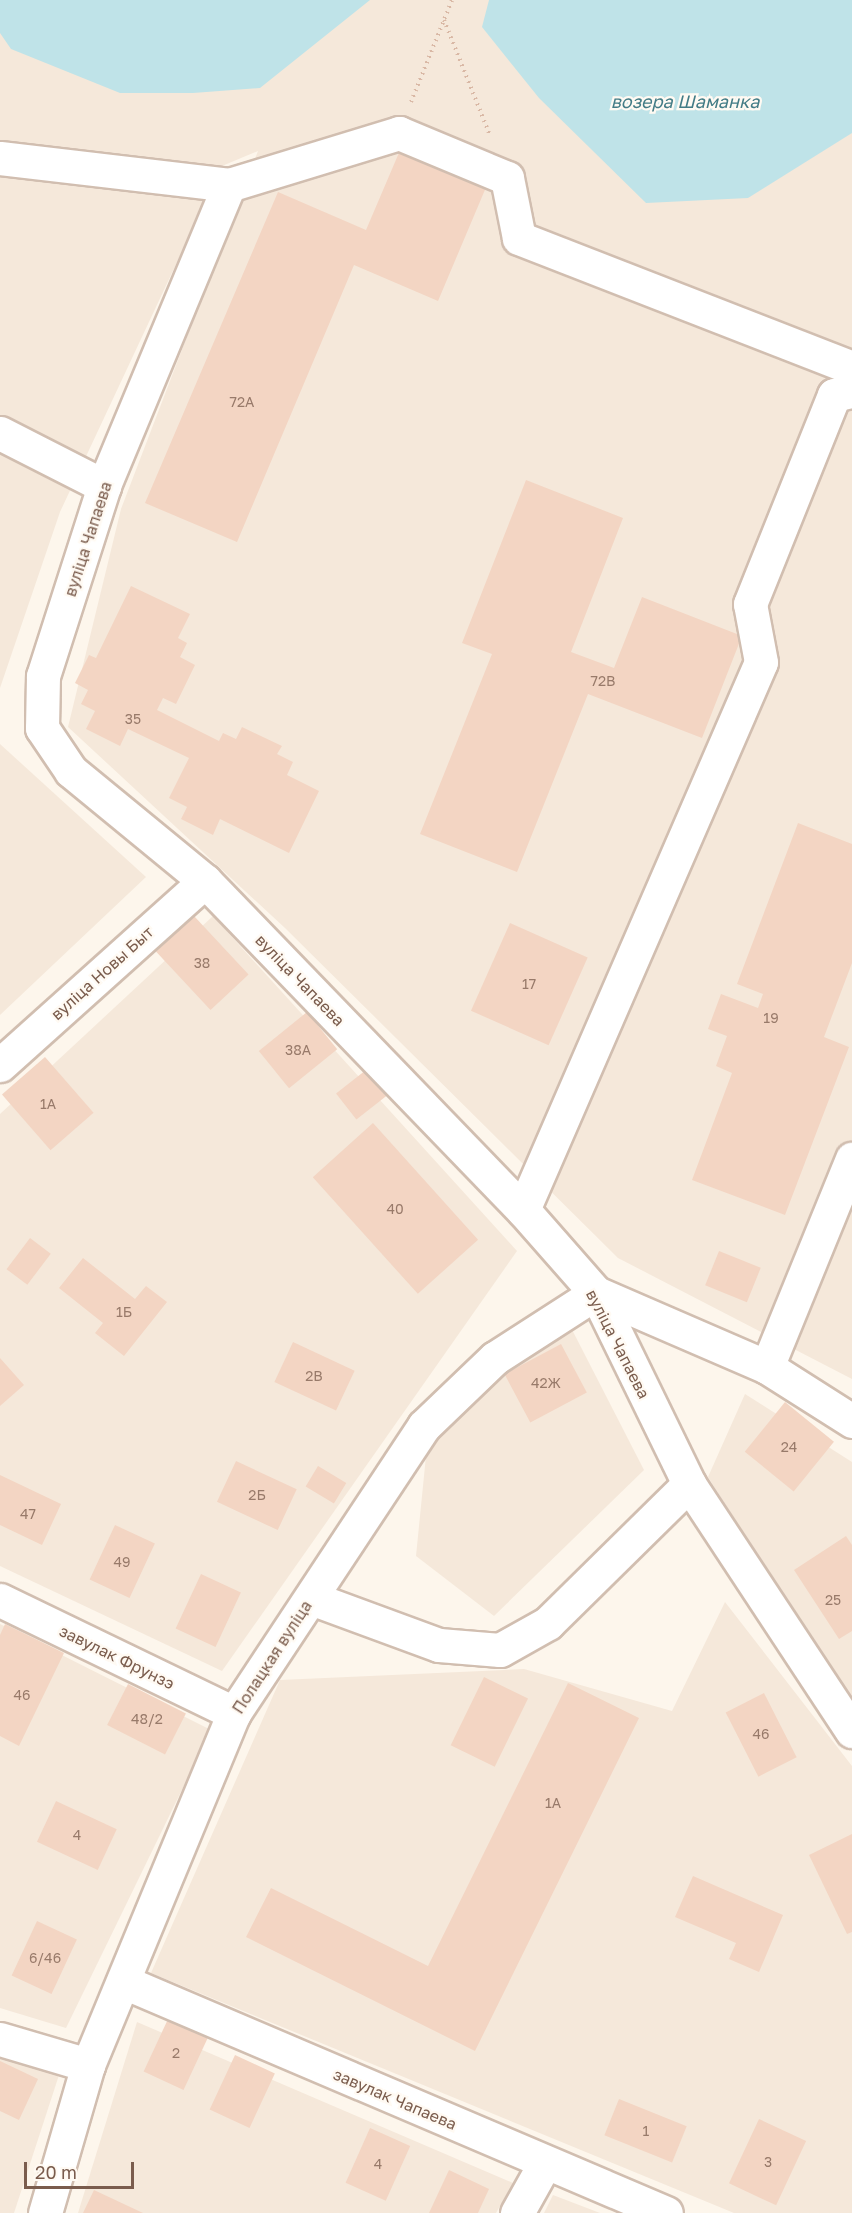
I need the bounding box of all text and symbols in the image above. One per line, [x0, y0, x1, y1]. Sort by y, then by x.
water label: возера Шаманка [611, 90, 759, 112]
house number: 72А [230, 394, 254, 410]
street label: вуліца Чапаева [60, 479, 116, 599]
house number: 72В [591, 673, 615, 689]
house number: 35 [125, 711, 141, 727]
street label: вуліца Новы Быт [47, 922, 157, 1024]
street label: вуліца Чапаева [251, 930, 349, 1030]
house number: 38 [194, 955, 210, 971]
house number: 17 [522, 976, 536, 992]
house number: 19 [763, 1010, 779, 1026]
house number: 38А [285, 1042, 311, 1058]
house number: 1А [40, 1096, 56, 1112]
house number: 40 [386, 1201, 404, 1217]
street label: вуліца Чапаева [582, 1286, 654, 1402]
house number: 1Б [116, 1304, 132, 1320]
house number: 2В [305, 1368, 323, 1384]
house number: 42Ж [531, 1375, 561, 1391]
house number: 24 [781, 1439, 797, 1455]
house number: 2Б [248, 1487, 266, 1503]
house number: 47 [20, 1506, 36, 1522]
house number: 49 [113, 1554, 131, 1570]
house number: 25 [825, 1592, 841, 1608]
street label: Полацкая вуліца [228, 1597, 316, 1717]
street label: завулак Фрунзэ [56, 1621, 178, 1693]
house number: 46 [13, 1687, 31, 1703]
house number: 48/2 [131, 1711, 163, 1727]
house number: 46 [752, 1726, 770, 1742]
house number: 1А [545, 1795, 561, 1811]
house number: 4 [73, 1827, 81, 1843]
house number: 6/46 [29, 1950, 61, 1966]
house number: 2 [172, 2045, 180, 2061]
street label: завулак Чапаева [330, 2064, 460, 2134]
house number: 1 [643, 2123, 649, 2139]
scale bar [27, 2150, 136, 2188]
house number: 3 [764, 2154, 772, 2170]
house number: 4 [374, 2156, 382, 2172]
text: 20 m [35, 2161, 77, 2183]

